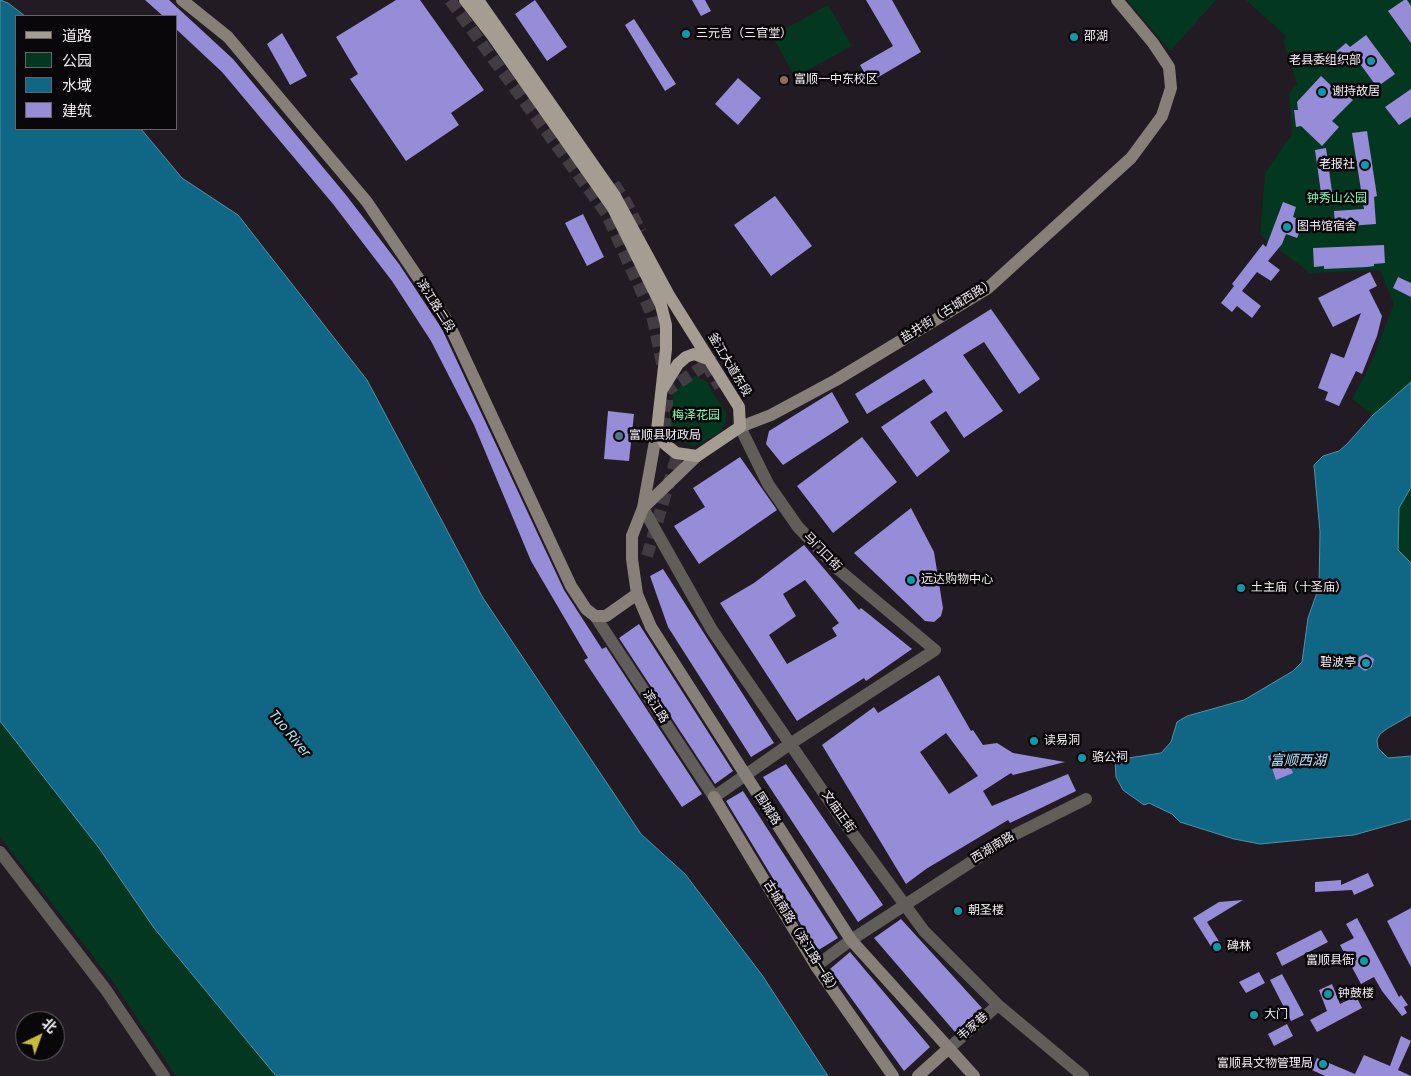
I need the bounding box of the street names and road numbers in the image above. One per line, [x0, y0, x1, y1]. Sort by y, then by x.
street label: 盐井街（古城西路） [898, 276, 998, 346]
street label: 滨江路二段 [413, 277, 457, 335]
street label: 釜江大道东段 [704, 330, 754, 400]
street label: 马门口街 [800, 530, 844, 574]
street label: 滨江路 [639, 688, 671, 726]
street label: 文庙正街 [818, 788, 858, 836]
street label: 围城路 [751, 790, 783, 828]
street label: 西湖南路 [969, 829, 1017, 867]
street label: 古城南路（滨江路一段） [760, 878, 842, 998]
street label: 韦家巷 [955, 1010, 991, 1044]

